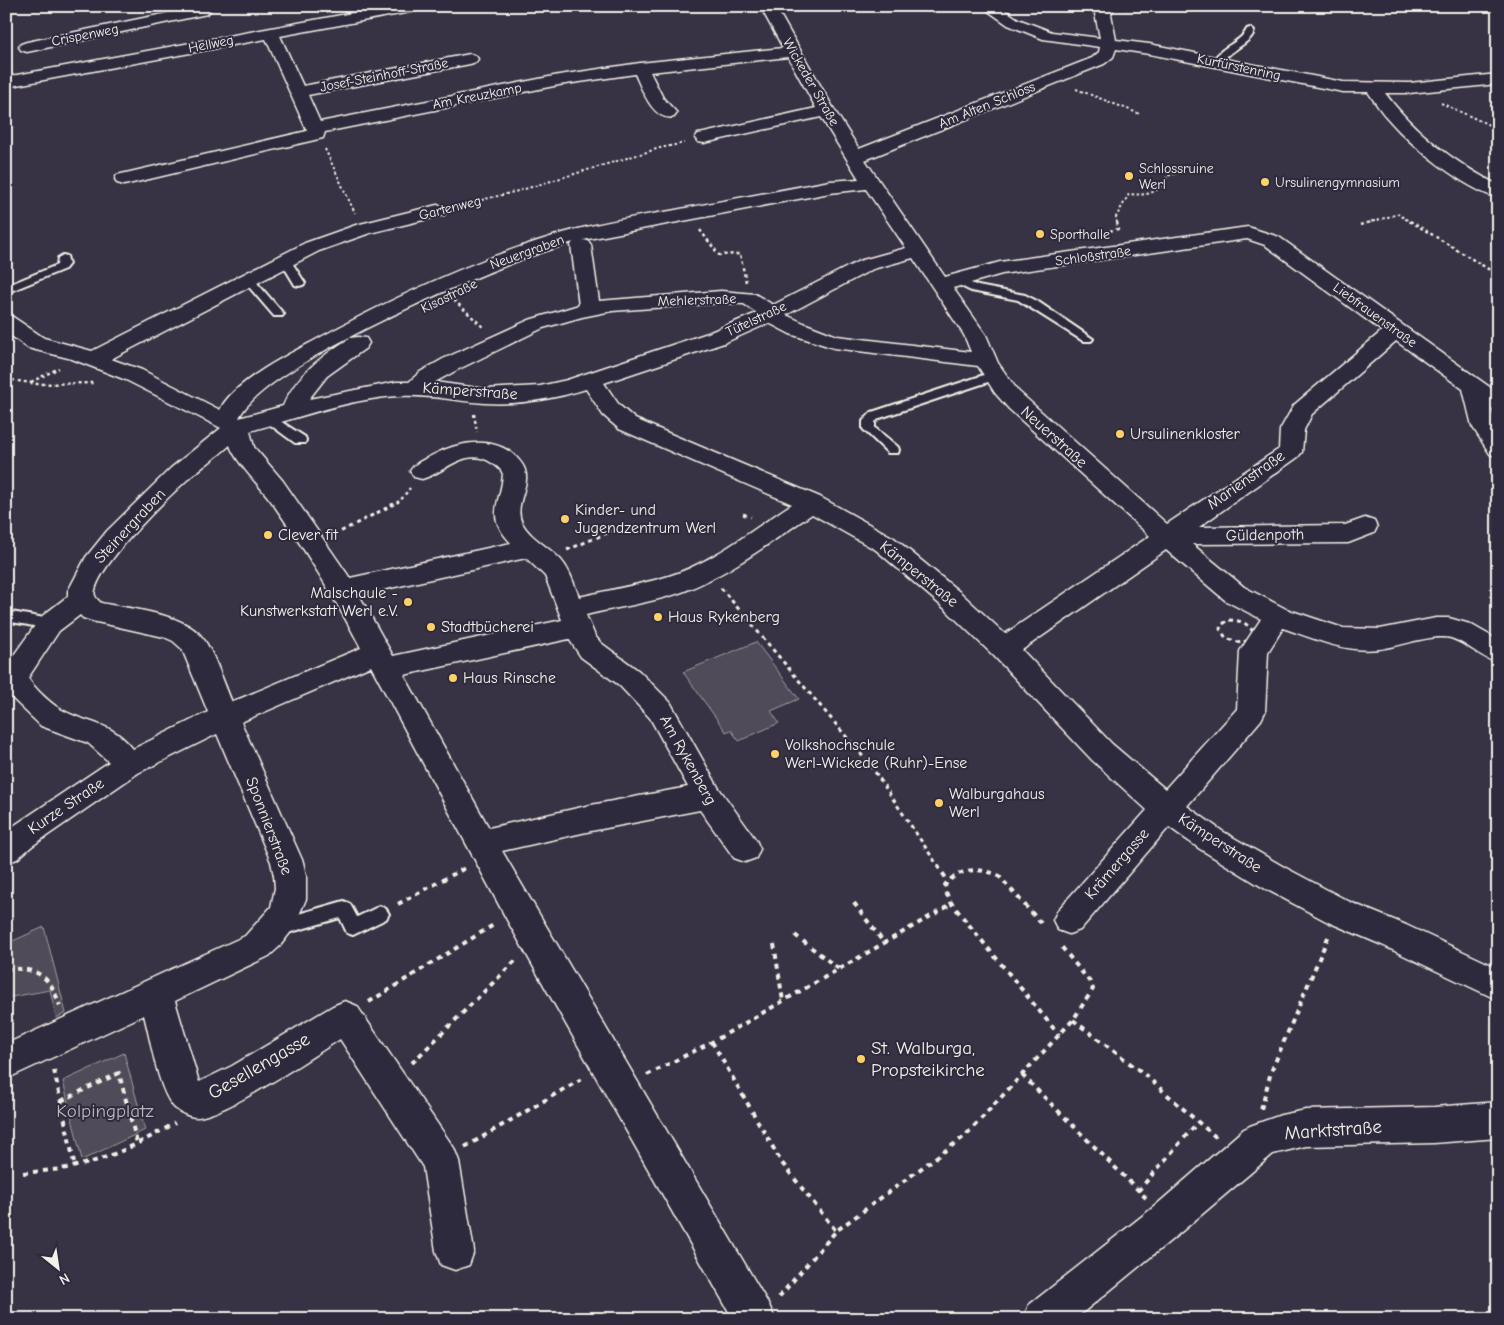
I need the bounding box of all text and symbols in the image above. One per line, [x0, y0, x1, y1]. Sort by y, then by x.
street label: Crispenweg [50, 20, 120, 50]
street label: Hellweg [187, 31, 235, 57]
street label: Wickeder Straße [779, 35, 843, 129]
street label: Kurfürstenring [1196, 50, 1282, 84]
street label: Josef-Steinhoff-Straße [318, 54, 450, 96]
street label: Am Alten Schloss [936, 78, 1038, 132]
street label: Am Kreuzkamp [431, 79, 523, 113]
place label: Schlossruine Werl [1139, 160, 1214, 193]
marker: Schlossruine Werl [1123, 170, 1135, 182]
place label: Ursulinengymnasium [1275, 174, 1400, 191]
marker: Ursulinengymnasium [1259, 176, 1271, 188]
street label: Gartenweg [417, 192, 483, 224]
place label: Sporthalle [1050, 226, 1110, 243]
marker: Sporthalle [1034, 228, 1046, 240]
street label: Neuergraben [488, 231, 566, 273]
street label: Schloßstraße [1054, 242, 1132, 270]
street label: Kisastraße [418, 275, 480, 317]
street label: Liebfrauenstraße [1330, 279, 1420, 351]
street label: Mehlerstraße [657, 290, 737, 310]
street label: Tütelstraße [723, 298, 789, 340]
street label: Kämperstraße [422, 379, 518, 403]
street label: Neuerstraße [1017, 403, 1091, 471]
place label: Ursulinenkloster [1130, 425, 1240, 443]
marker: Ursulinenkloster [1114, 428, 1126, 440]
street label: Marienstraße [1204, 447, 1288, 513]
street label: Steinergraben [91, 485, 169, 567]
place label: Kinder- und Jugendzentrum Werl [575, 501, 716, 537]
marker: Kinder- und Jugendzentrum Werl [559, 513, 571, 525]
street label: Güldenpoth [1226, 525, 1304, 545]
place label: Clever fit [278, 526, 339, 544]
marker: Clever fit [262, 529, 274, 541]
street label: Kämperstraße [876, 537, 962, 611]
place label: Malschaule - Kunstwerkstatt Werl e.V. [240, 584, 398, 620]
marker: Malschaule - Kunstwerkstatt Werl e.V. [402, 596, 414, 608]
place label: Haus Rykenberg [668, 608, 780, 626]
marker: Haus Rykenberg [652, 611, 664, 623]
place label: Stadtbücherei [441, 618, 534, 636]
marker: Stadtbücherei [425, 621, 437, 633]
place label: Haus Rinsche [463, 669, 556, 687]
marker: Haus Rinsche [447, 672, 459, 684]
street label: Am Rykenberg [656, 712, 720, 808]
place label: Volkshochschule Werl-Wickede (Ruhr)-Ense [785, 736, 967, 772]
marker: Volkshochschule Werl-Wickede (Ruhr)-Ense [769, 748, 781, 760]
street label: Kurze Straße [25, 774, 107, 838]
street label: Sponnierstraße [242, 774, 296, 878]
place label: Walburgahaus Werl [949, 785, 1045, 821]
marker: Walburgahaus Werl [933, 797, 945, 809]
street label: Kämperstraße [1175, 810, 1265, 876]
street label: Krämergasse [1081, 825, 1153, 903]
street label: Gesellengasse [204, 1028, 314, 1104]
place label: St. Walburga, Propsteikirche [871, 1037, 985, 1081]
marker: St. Walburga, Propsteikirche [855, 1053, 867, 1065]
park label: Kolpingplatz [56, 1100, 154, 1122]
street label: Marktstraße [1283, 1116, 1383, 1144]
north arrow [32, 1242, 82, 1292]
text: N [56, 1269, 72, 1288]

